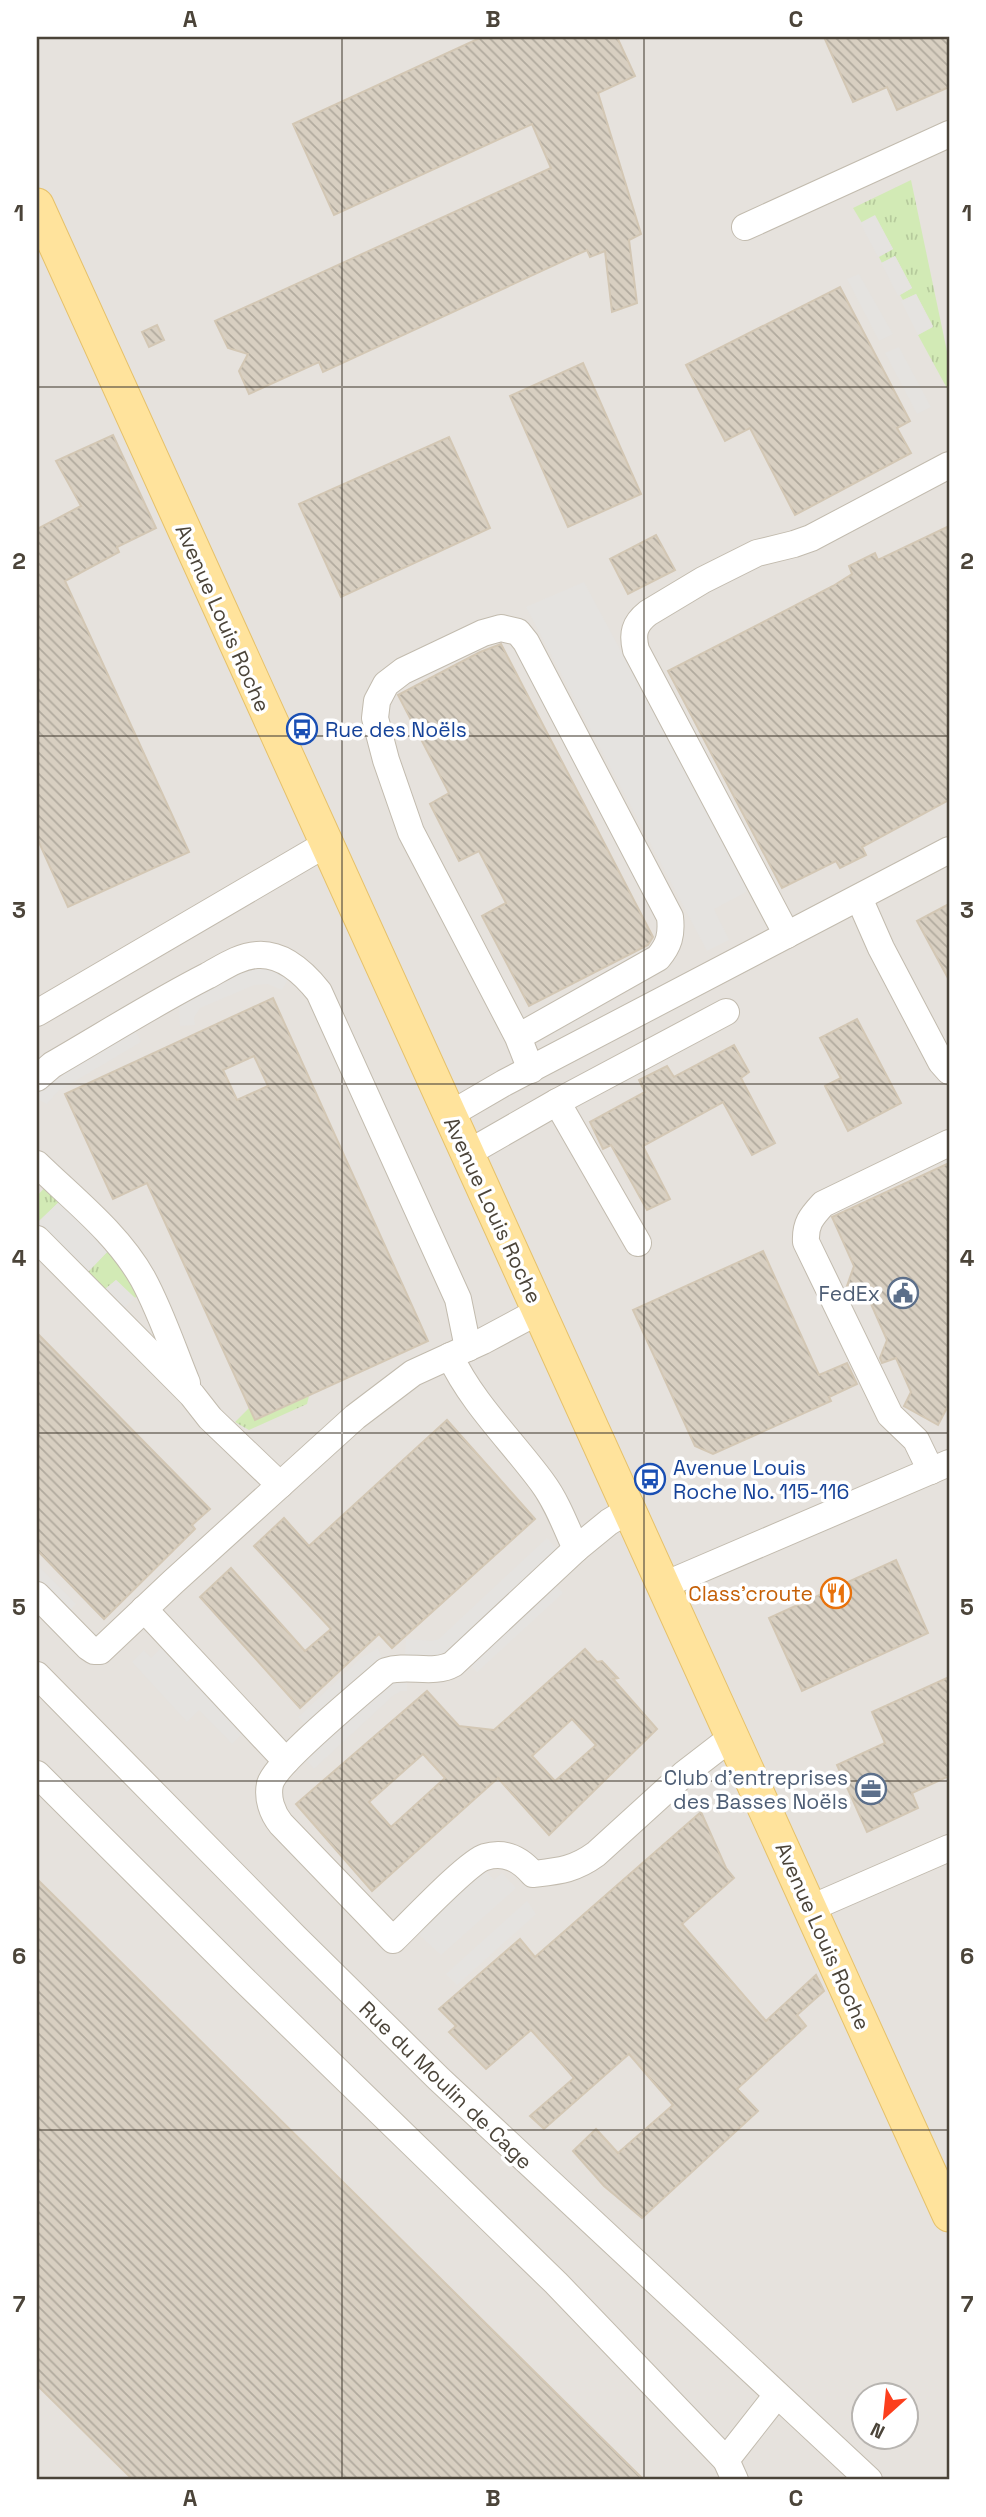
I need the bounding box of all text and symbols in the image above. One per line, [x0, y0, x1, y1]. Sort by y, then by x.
text: A [183, 4, 198, 34]
text: B [485, 4, 501, 34]
text: C [789, 4, 803, 34]
text: 1 [14, 198, 24, 228]
text: 1 [962, 198, 972, 228]
street label: Avenue Louis Roche [169, 520, 277, 716]
text: 2 [12, 546, 26, 576]
text: 2 [960, 546, 974, 576]
bus stop icon: Rue des Noëls [285, 712, 319, 746]
place label: Rue des Noëls [325, 716, 467, 743]
text: 3 [12, 895, 26, 925]
text: 3 [960, 895, 974, 925]
street label: Avenue Louis Roche [438, 1113, 548, 1307]
text: 4 [12, 1243, 27, 1273]
text: 4 [960, 1243, 975, 1273]
public building icon: FedEx [886, 1276, 920, 1310]
place label: FedEx [819, 1280, 880, 1307]
place label: Avenue Louis Roche No. 115-116 [673, 1454, 849, 1505]
bus stop icon: Avenue Louis Roche No. 115-116 [633, 1462, 667, 1496]
restaurant icon: Class'croute [819, 1576, 853, 1610]
place label: Class'croute [688, 1580, 813, 1607]
text: 5 [12, 1592, 26, 1622]
text: 5 [960, 1592, 974, 1622]
place label: Club d’entreprises des Basses Noëls [664, 1764, 848, 1815]
office icon: Club d’entreprises des Basses Noëls [854, 1772, 888, 1806]
street label: Avenue Louis Roche [769, 1838, 877, 2034]
text: 6 [12, 1941, 26, 1971]
text: 6 [960, 1941, 974, 1971]
street label: Rue du Moulin de Cage [354, 1995, 538, 2175]
text: 7 [13, 2289, 26, 2319]
text: 7 [961, 2289, 974, 2319]
north arrow [850, 2380, 920, 2450]
text: N [866, 2417, 889, 2445]
text: A [183, 2483, 198, 2513]
text: B [485, 2483, 501, 2513]
text: C [789, 2483, 803, 2513]

